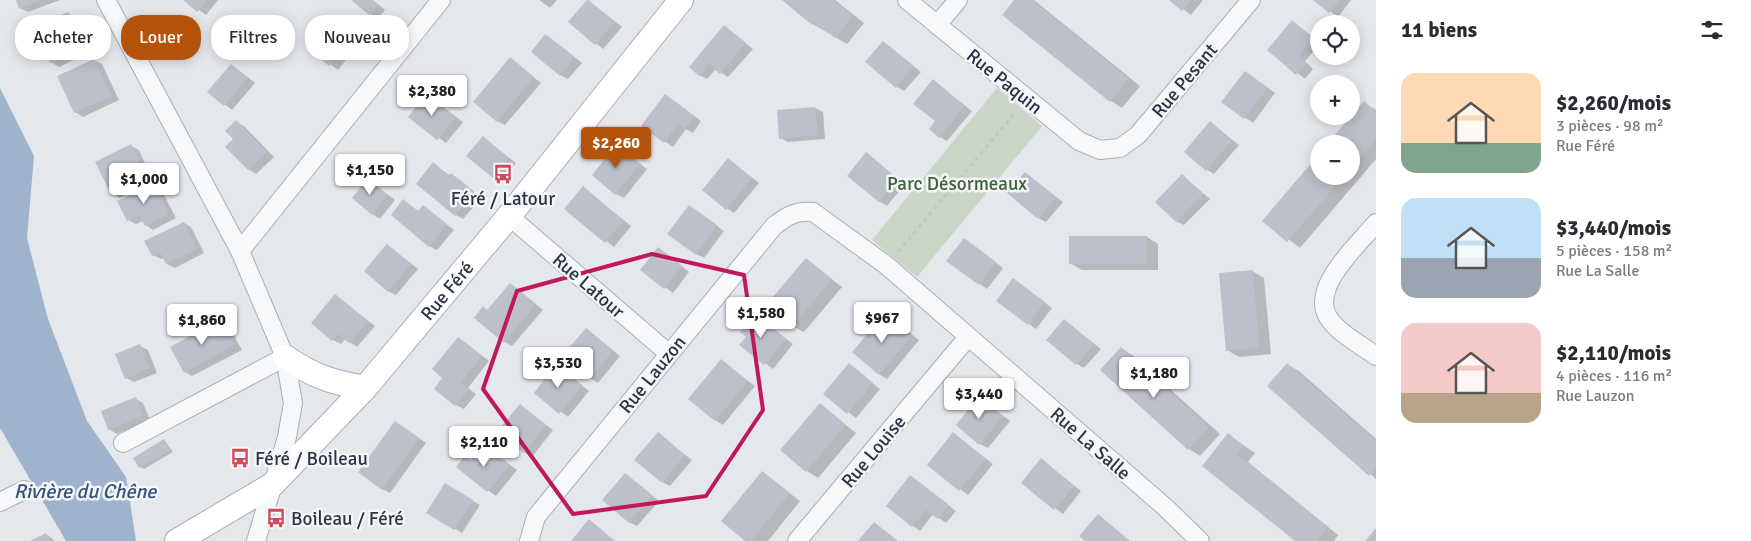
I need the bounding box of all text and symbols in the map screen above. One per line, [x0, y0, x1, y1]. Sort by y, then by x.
chip: Acheter [15, 15, 111, 60]
chip: Louer [121, 15, 201, 60]
chip: Filtres [211, 15, 295, 60]
chip: Nouveau [305, 15, 409, 60]
map controls [1310, 15, 1360, 185]
button: locate [1310, 15, 1360, 65]
icon: filters [1698, 16, 1726, 44]
text: 11 biens [1401, 17, 1477, 43]
street label: Rue Pesant [1147, 38, 1223, 123]
street label: Rue Paquin [962, 44, 1047, 120]
pin: $2,380 [391, 74, 473, 117]
button: + [1310, 75, 1360, 125]
text: $2,380 [408, 81, 456, 101]
text: $2,260/mois [1556, 90, 1671, 116]
icon: home [1441, 93, 1501, 153]
text: 3 pièces · 98 m² [1556, 116, 1664, 136]
pin: $2,260 [575, 126, 657, 169]
text: $2,260 [592, 133, 640, 153]
button: − [1310, 135, 1360, 185]
text: Rue Féré [1556, 136, 1615, 156]
pin: $1,150 [329, 154, 411, 196]
text: $1,150 [346, 160, 394, 180]
pin: $1,000 [103, 162, 185, 205]
bus stop icon: Féré / Latour [492, 163, 514, 185]
text: $1,000 [120, 169, 168, 189]
park label: Parc Désormeaux [887, 172, 1027, 196]
place label: Féré / Latour [451, 187, 555, 211]
text: $3,440/mois [1556, 215, 1671, 241]
icon: home [1441, 218, 1501, 278]
text: 5 pièces · 158 m² [1556, 241, 1672, 261]
street label: Rue Latour [547, 248, 629, 324]
street label: Rue Féré [416, 256, 479, 326]
text: Rue La Salle [1556, 261, 1639, 281]
pin: $1,580 [720, 296, 802, 339]
pin: $967 [852, 302, 912, 344]
text: $1,580 [737, 303, 785, 323]
pin: $1,860 [161, 304, 243, 346]
text: $967 [865, 308, 899, 328]
text: $1,860 [178, 310, 226, 330]
street label: Rue Lauzon [614, 331, 691, 418]
text: $2,110/mois [1556, 340, 1671, 366]
icon: home [1441, 343, 1501, 403]
pin: $3,530 [517, 346, 599, 389]
text: $3,530 [534, 353, 582, 373]
pin: $1,180 [1113, 356, 1195, 399]
text: $1,180 [1130, 363, 1178, 383]
text: 4 pièces · 116 m² [1556, 366, 1672, 386]
pin: $3,440 [938, 378, 1020, 420]
text: $3,440 [955, 384, 1003, 404]
text: Rue Lauzon [1556, 386, 1635, 406]
street label: Rue La Salle [1045, 402, 1136, 485]
street label: Rue Louise [836, 410, 911, 493]
pin: $2,110 [443, 426, 525, 468]
text: $2,110 [460, 432, 508, 452]
bus stop icon: Féré / Boileau [229, 447, 251, 469]
place label: Féré / Boileau [255, 447, 368, 471]
water label: Rivière du Chêne [14, 479, 157, 504]
bus stop icon: Boileau / Féré [265, 507, 287, 529]
place label: Boileau / Féré [291, 507, 404, 531]

